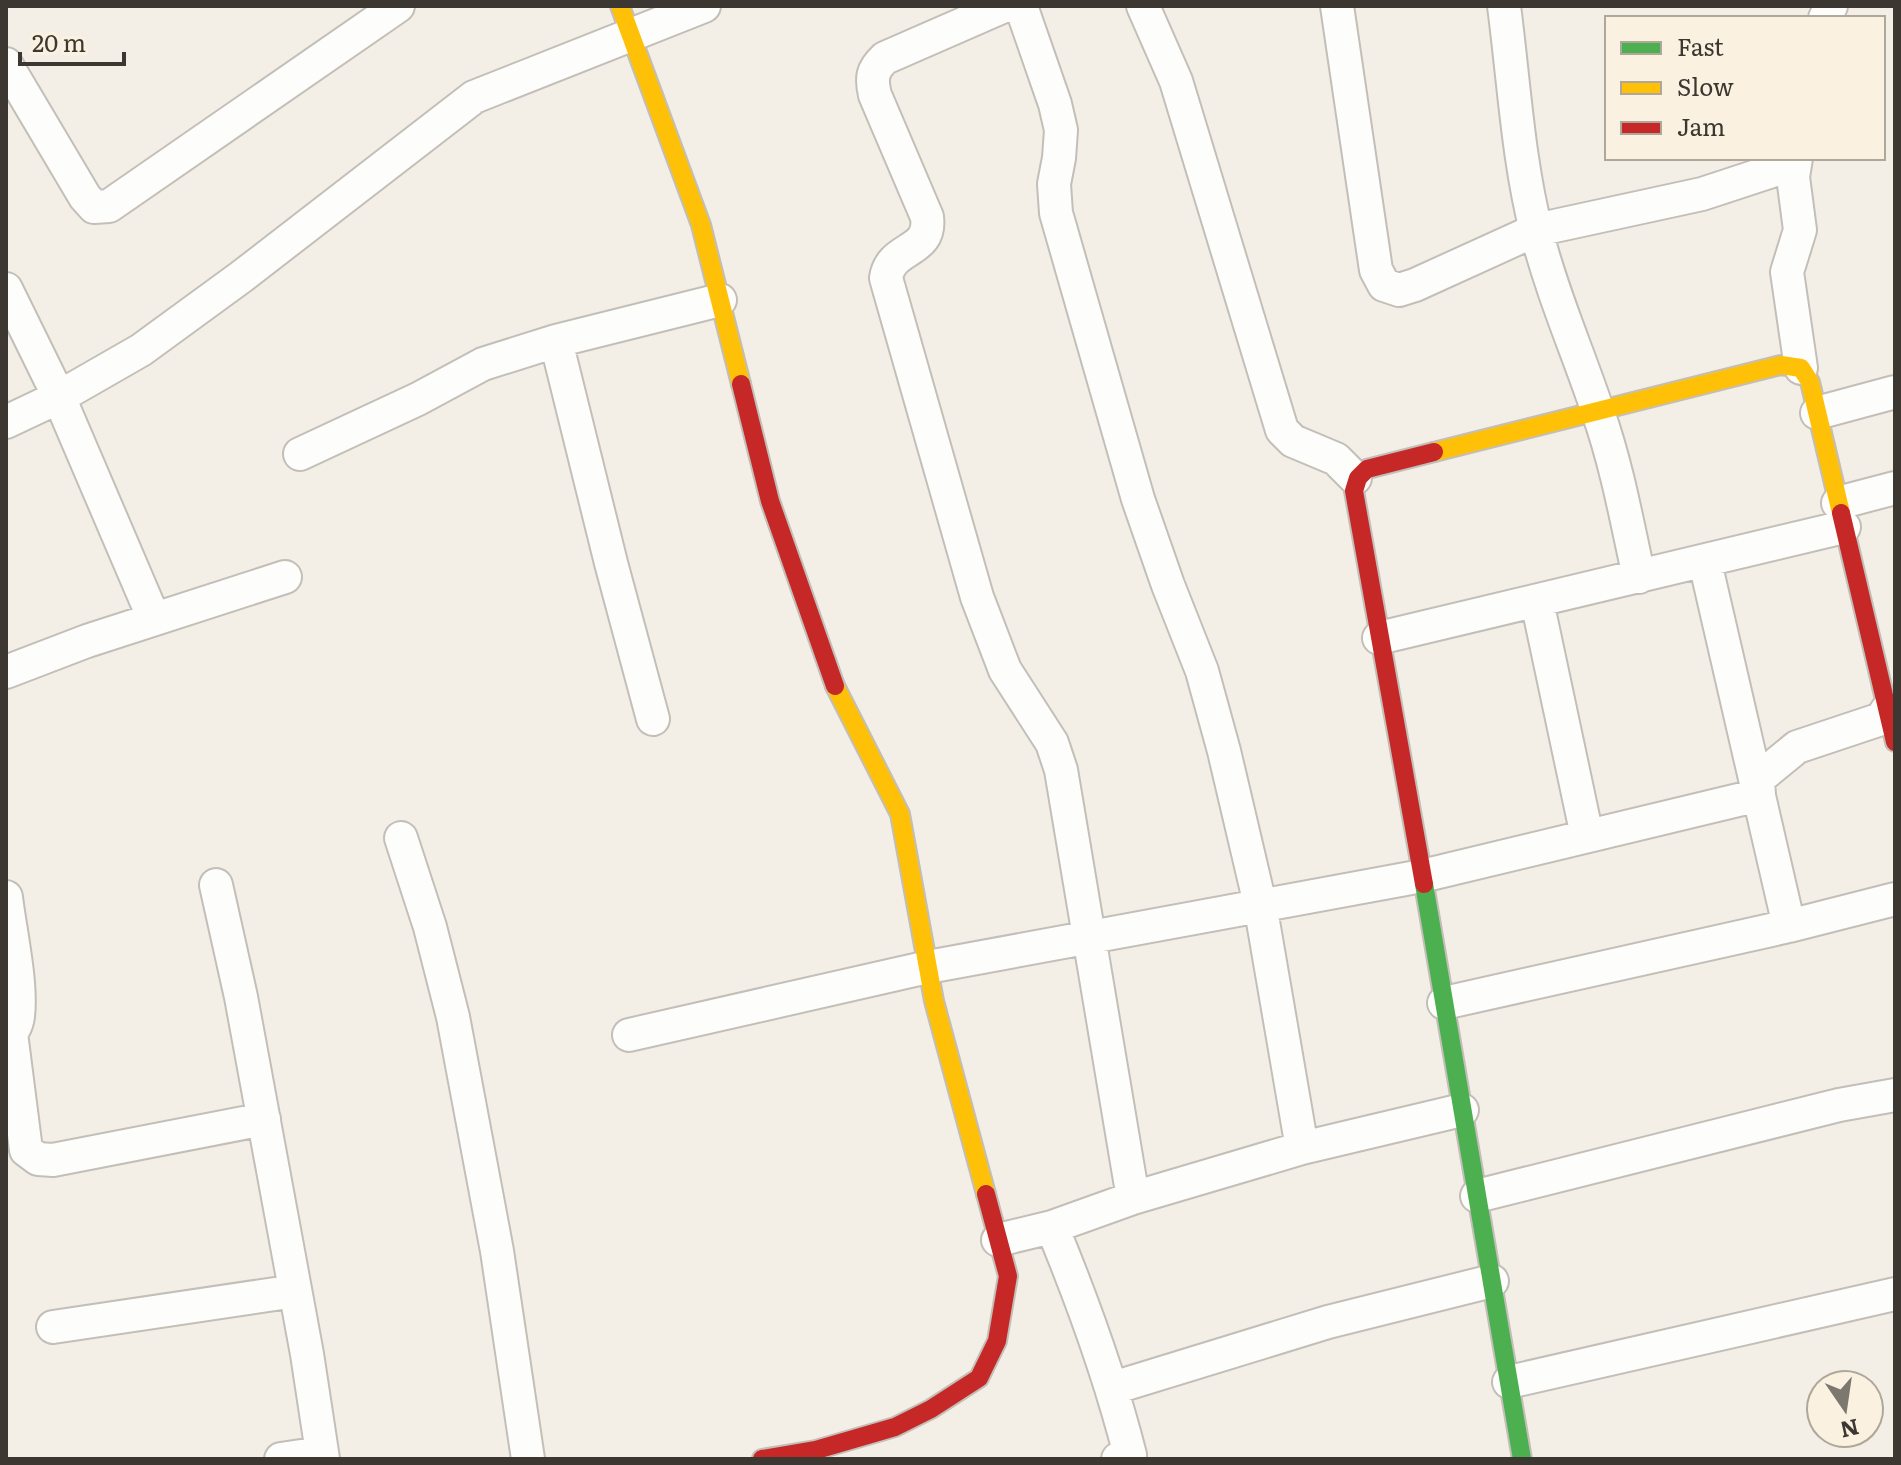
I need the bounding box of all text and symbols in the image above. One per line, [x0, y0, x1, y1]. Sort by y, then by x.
scale bar [20, 16, 124, 66]
legend [1605, 16, 1885, 160]
text: 20 m [32, 24, 86, 59]
text: Fast [1677, 28, 1724, 63]
text: Slow [1677, 68, 1734, 103]
text: Jam [1677, 108, 1725, 143]
north arrow [1805, 1369, 1885, 1449]
text: N [1837, 1412, 1863, 1448]

